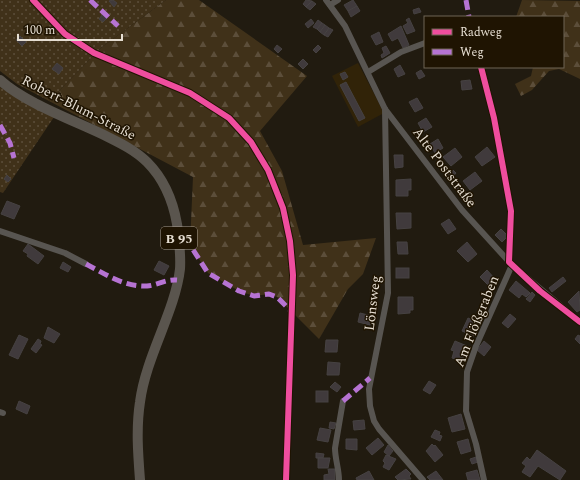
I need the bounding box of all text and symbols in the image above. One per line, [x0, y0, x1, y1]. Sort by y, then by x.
scale bar [18, 16, 122, 42]
legend [424, 16, 564, 68]
text: 100 m [24, 21, 55, 40]
text: Radweg [460, 23, 502, 42]
text: Weg [460, 43, 484, 62]
street label: Robert-Blum-Straße [18, 70, 140, 145]
street label: Alte Poststraße [407, 123, 482, 212]
road number: B 95 [161, 227, 197, 249]
street label: Am Flößgraben [449, 272, 504, 370]
street label: Lönsweg [359, 274, 386, 332]

